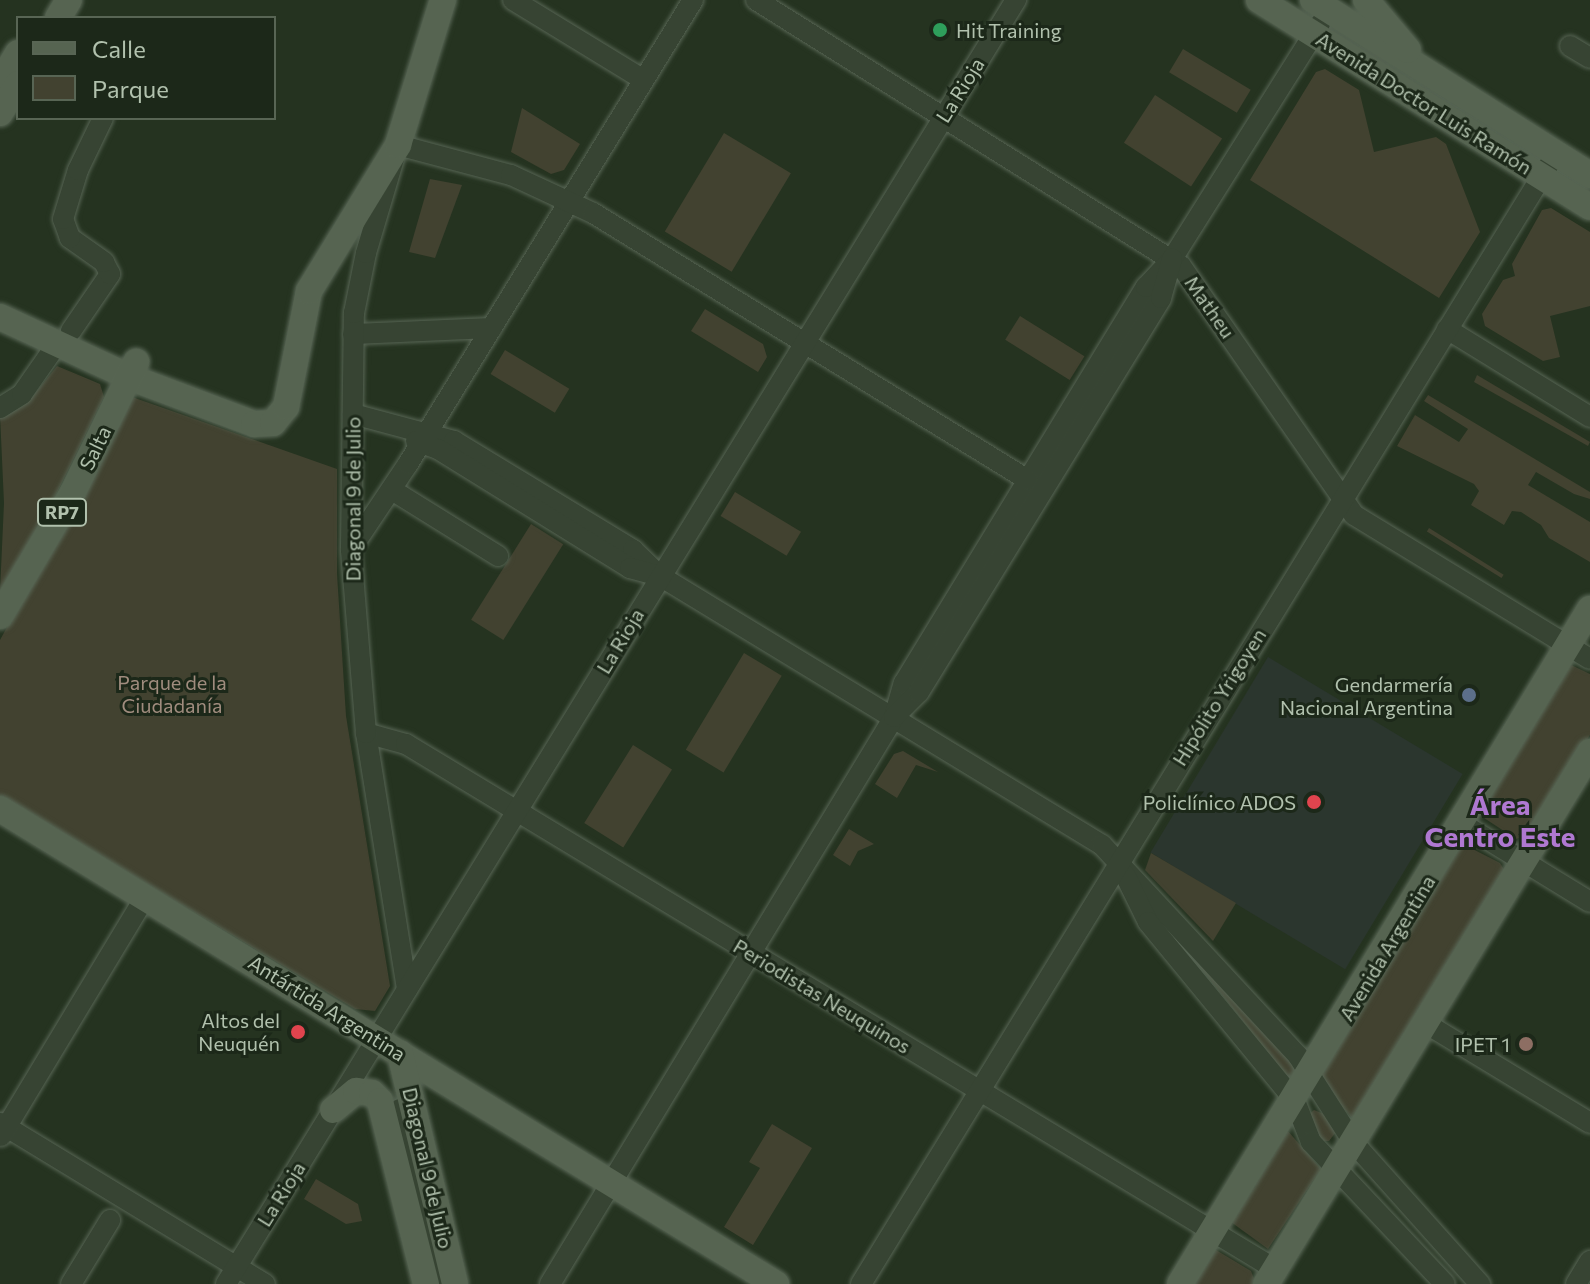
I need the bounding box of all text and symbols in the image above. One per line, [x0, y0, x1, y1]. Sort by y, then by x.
legend [16, 16, 276, 120]
place label: Hit Training [956, 18, 1062, 42]
marker: Hit Training [931, 21, 949, 39]
street label: Avenida Doctor Luis Ramón [1312, 27, 1536, 179]
text: Calle [92, 34, 146, 63]
street label: La Rioja [931, 53, 989, 127]
text: Parque [92, 74, 169, 103]
street label: Matheu [1180, 271, 1240, 343]
street label: Diagonal 9 de Julio [341, 417, 365, 581]
street label: Salta [74, 422, 116, 474]
road number: RP7 [36, 498, 88, 526]
street label: La Rioja [591, 604, 649, 678]
street label: Hipólito Yrigoyen [1167, 624, 1271, 770]
park label: Parque de la Ciudadanía [117, 671, 227, 718]
place label: Gendarmería Nacional Argentina [1280, 672, 1453, 719]
marker: Gendarmería Nacional Argentina [1460, 686, 1478, 704]
district label: Área Centro Este [1424, 787, 1576, 853]
place label: Policlínico ADOS [1143, 790, 1296, 814]
marker: Policlínico ADOS [1303, 791, 1325, 813]
street label: Avenida Argentina [1334, 871, 1440, 1025]
street label: Periodistas Neuquinos [729, 934, 915, 1058]
street label: Antártida Argentina [244, 950, 410, 1066]
place label: Altos del Neuquén [198, 1008, 280, 1055]
marker: Altos del Neuquén [287, 1021, 309, 1043]
place label: IPET 1 [1455, 1032, 1510, 1056]
marker: IPET 1 [1517, 1035, 1535, 1053]
street label: Diagonal 9 de Julio [398, 1085, 458, 1251]
street label: La Rioja [252, 1157, 310, 1231]

